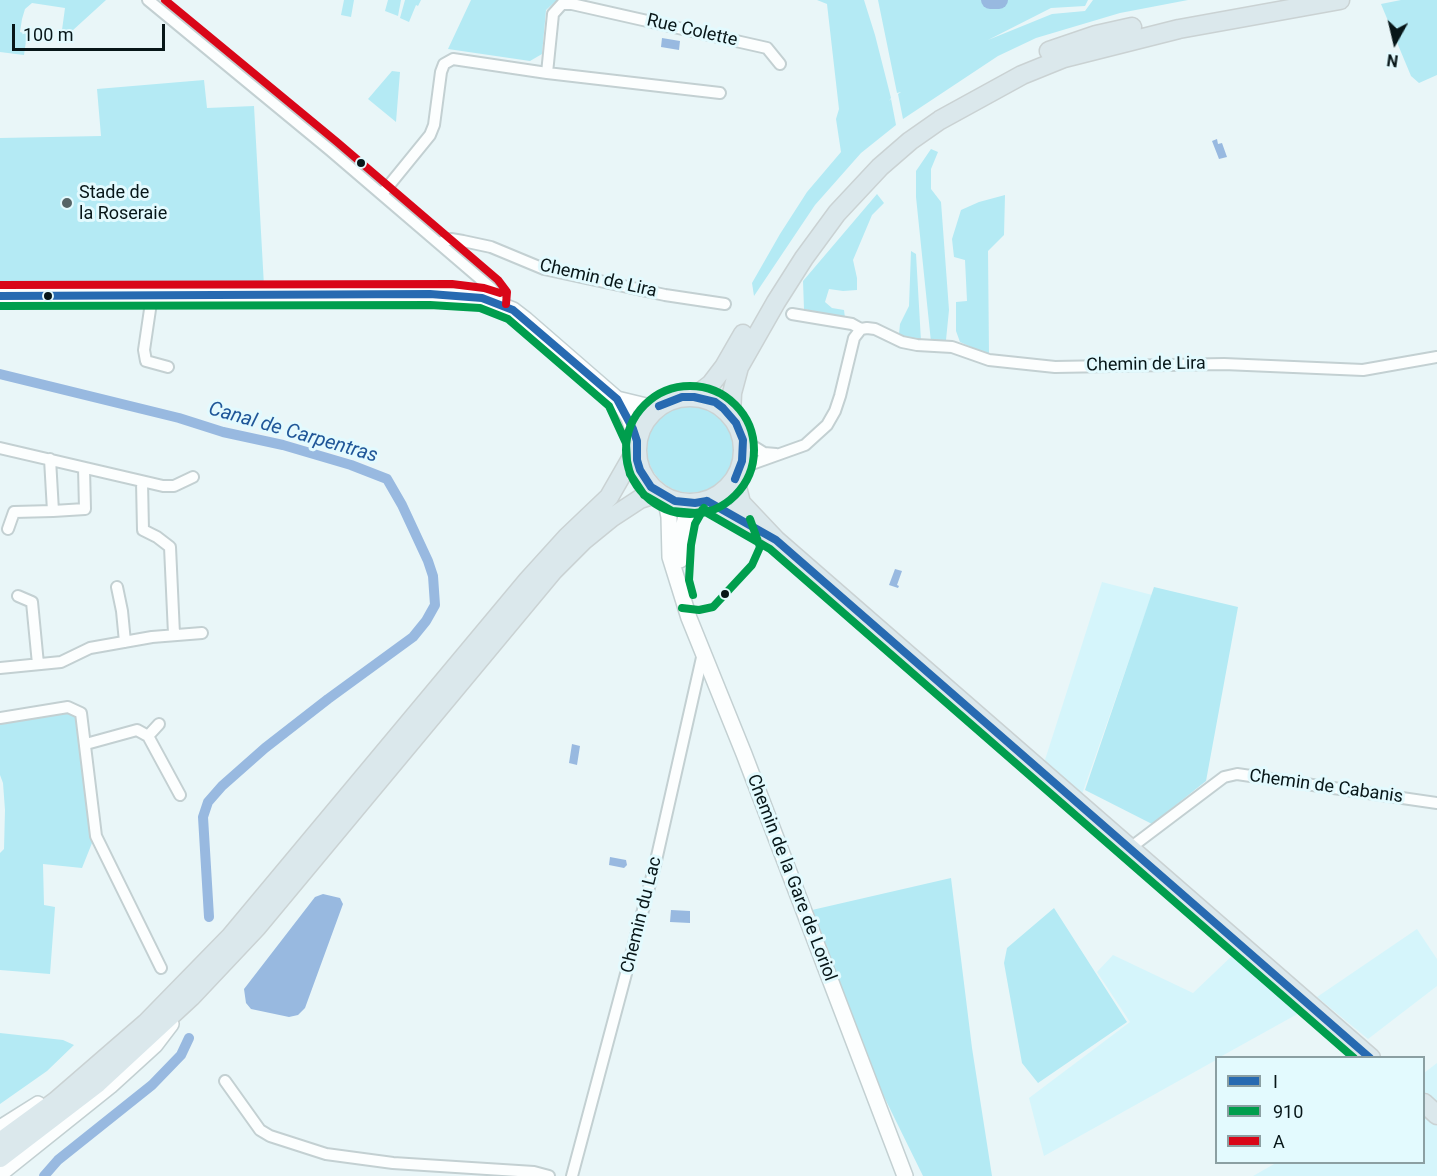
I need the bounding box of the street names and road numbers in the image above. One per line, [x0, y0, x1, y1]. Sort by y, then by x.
street label: Rue Colette [645, 10, 739, 52]
street label: Chemin de Lira [537, 255, 659, 303]
street label: Chemin de Lira [1086, 353, 1206, 377]
street label: Chemin de Cabanis [1248, 766, 1404, 808]
street label: Chemin de la Gare de Loriol [742, 772, 840, 984]
street label: Chemin du Lac [617, 855, 667, 975]

